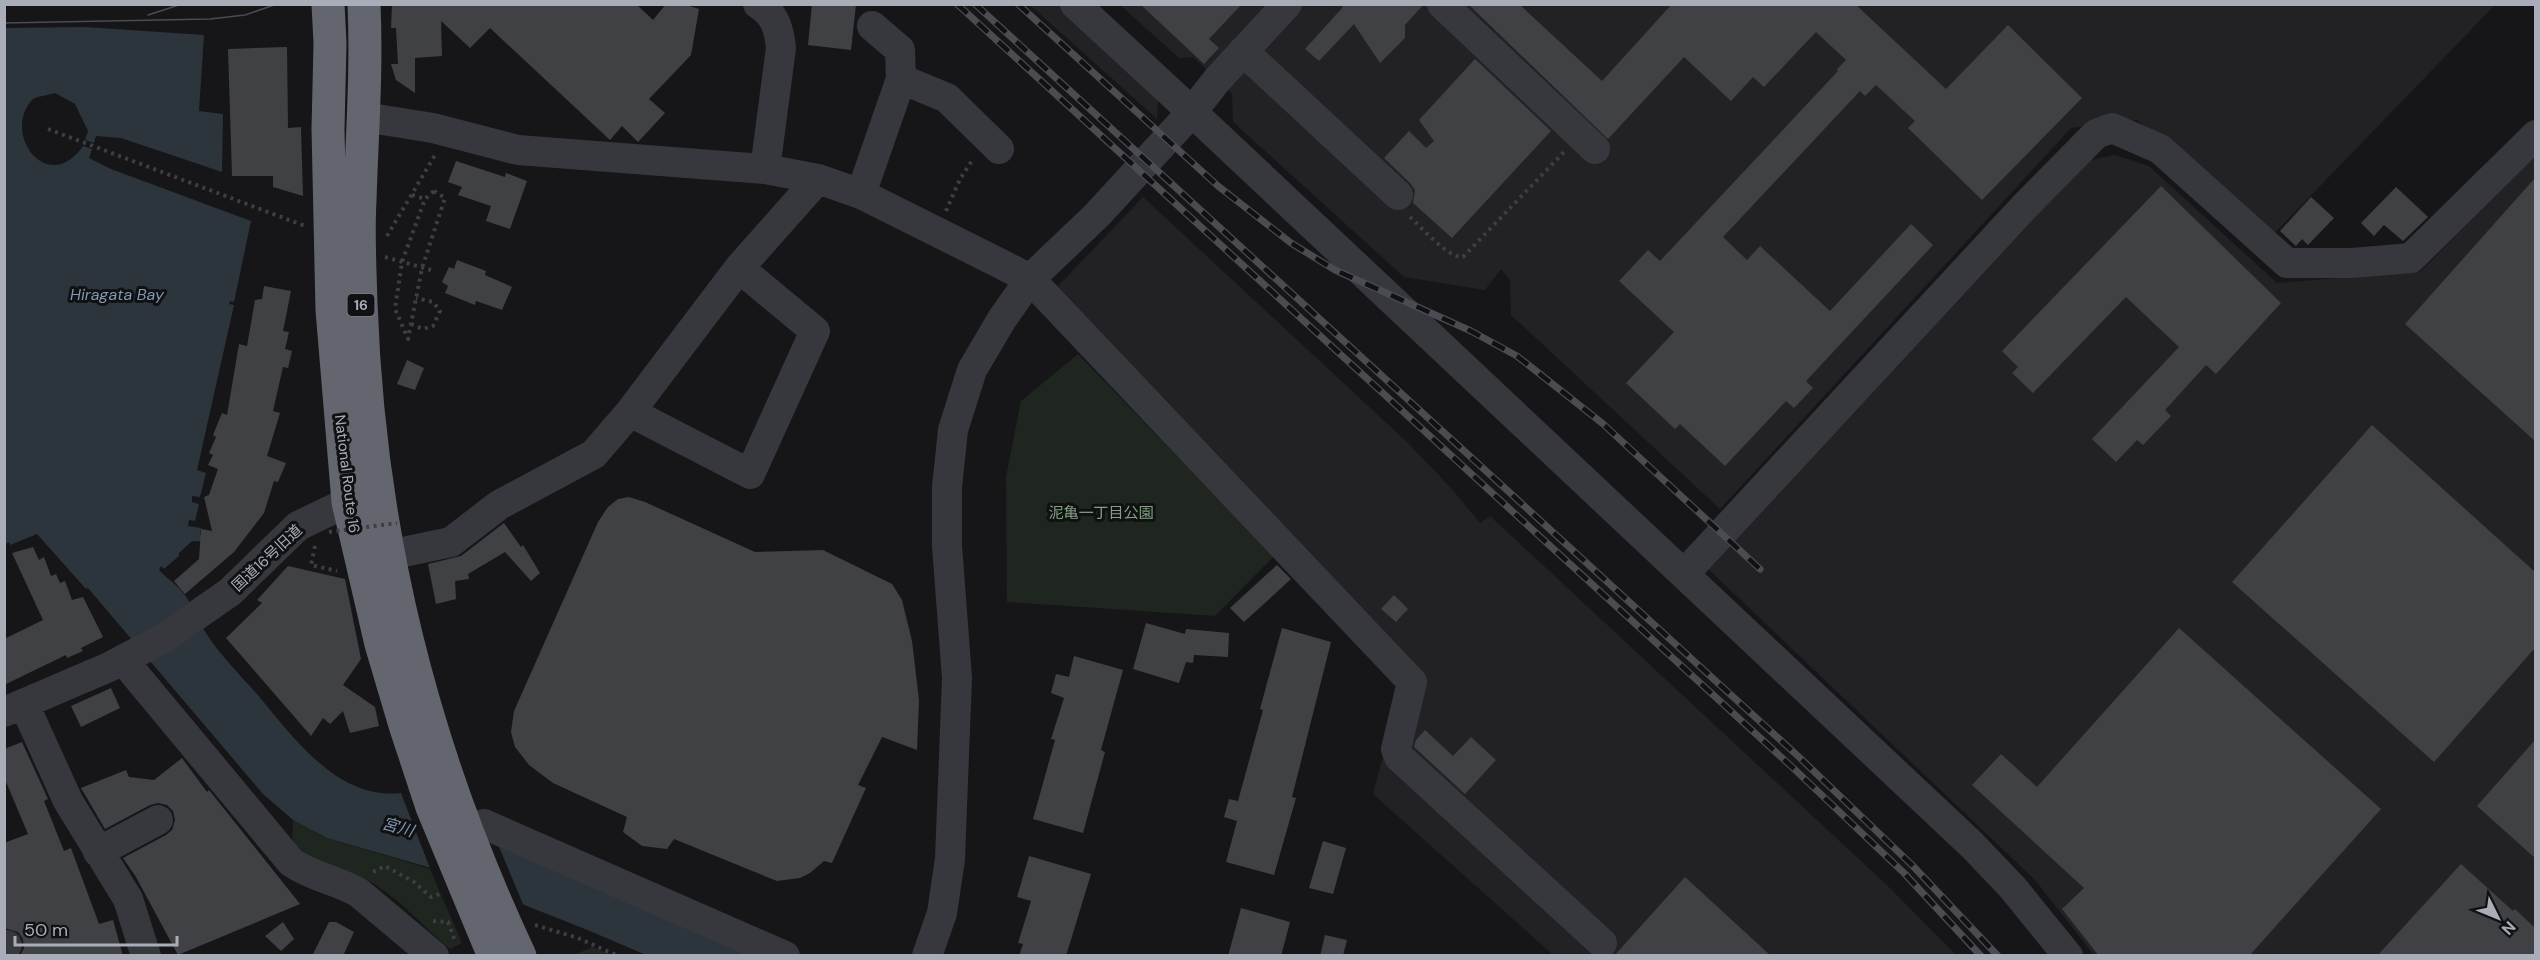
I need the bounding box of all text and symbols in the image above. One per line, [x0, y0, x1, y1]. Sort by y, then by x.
water label: Hiragata Bay [70, 284, 165, 305]
road number: 16 [348, 294, 374, 316]
street label: National Route 16 [330, 414, 364, 534]
park label: 泥亀一丁目公園 [1048, 503, 1154, 523]
street label: 国道16号旧道 [228, 520, 306, 596]
water label: 宮川 [380, 812, 418, 842]
north arrow [2468, 888, 2528, 948]
scale bar [15, 909, 177, 947]
text: N [2497, 916, 2520, 939]
text: 50 m [24, 918, 68, 942]

